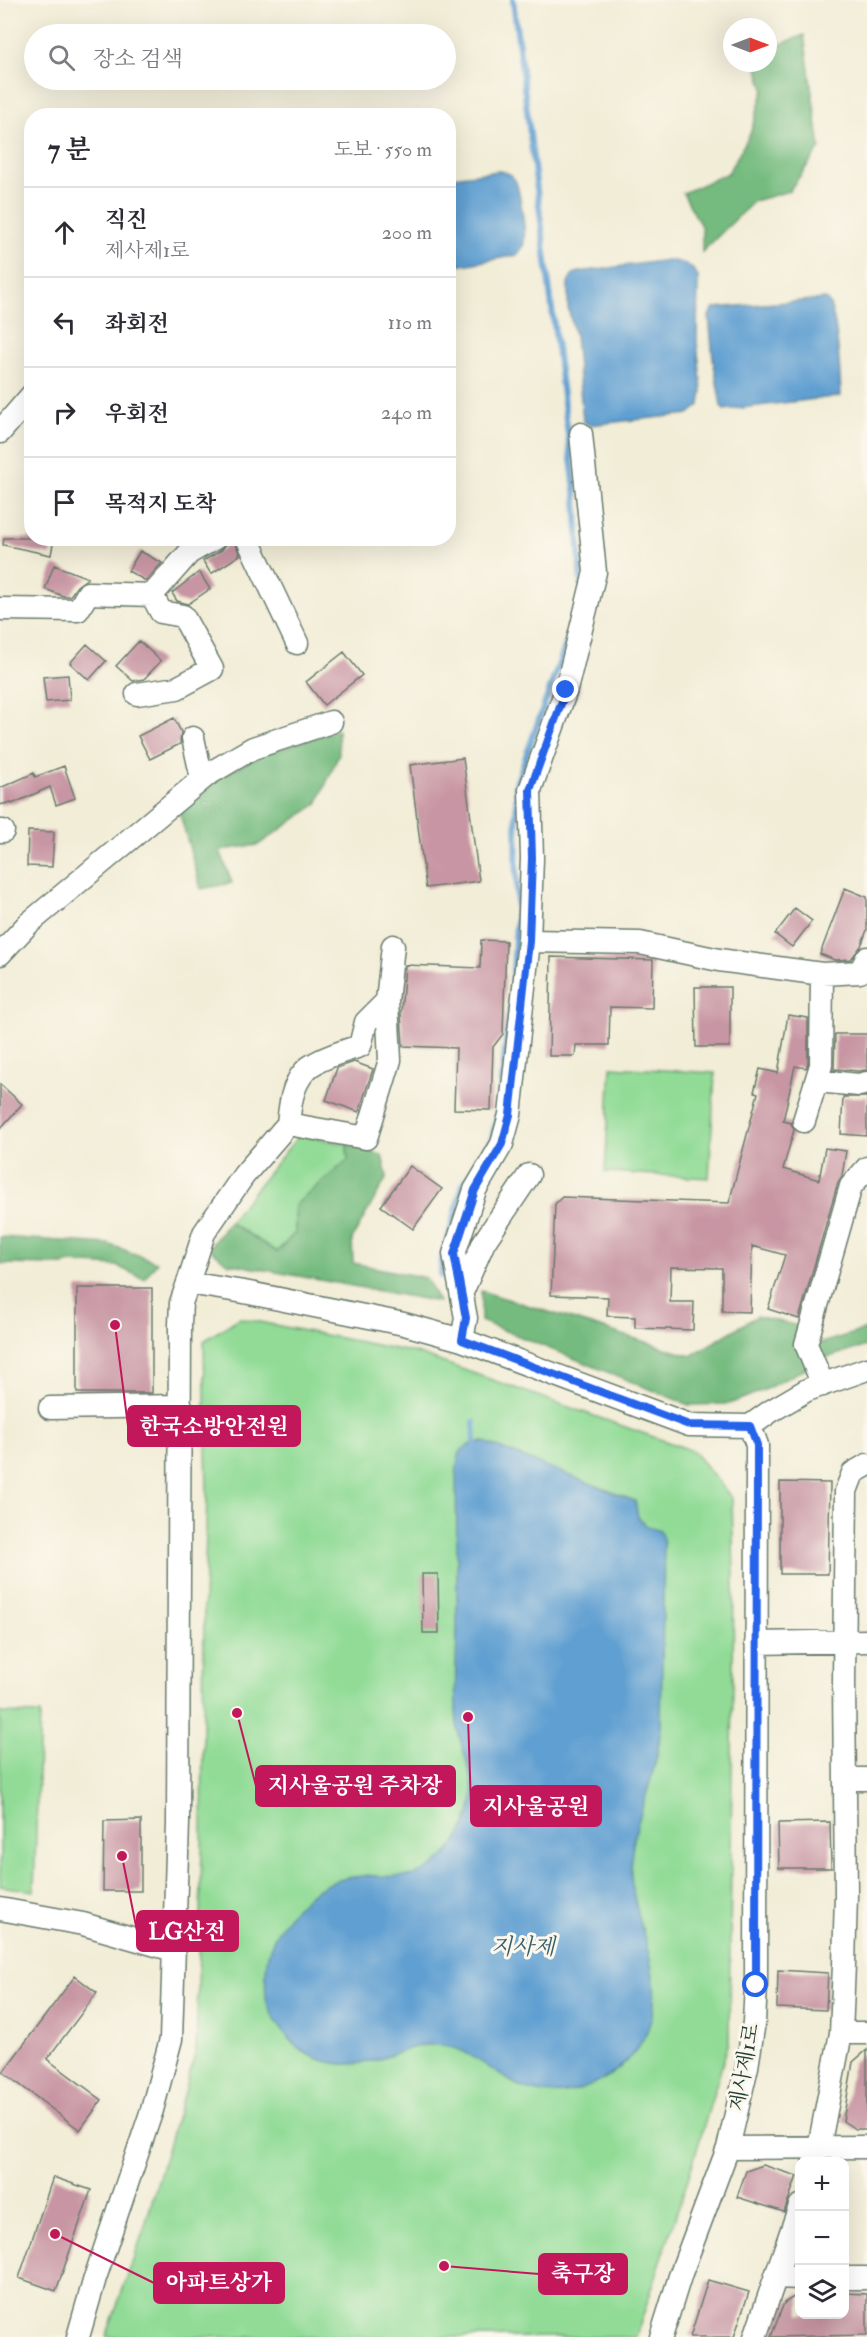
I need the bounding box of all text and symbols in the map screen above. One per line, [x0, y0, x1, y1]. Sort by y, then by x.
north arrow [723, 18, 777, 72]
search box [24, 24, 456, 90]
icon: search [45, 41, 78, 74]
text: 장소 검색 [93, 45, 183, 73]
text: 7 분 [48, 134, 91, 166]
text: 도보 · 550 m [334, 137, 432, 162]
text: 직진 [105, 206, 148, 234]
icon: ahead [48, 216, 81, 249]
text: 200 m [382, 220, 432, 245]
text: 제사제1로 [105, 238, 189, 263]
icon: left [48, 306, 81, 339]
text: 좌회전 [105, 310, 169, 338]
text: 110 m [388, 310, 432, 335]
icon: right [48, 396, 81, 429]
text: 우회전 [105, 400, 169, 428]
text: 240 m [381, 400, 432, 425]
icon: arrive [48, 486, 81, 519]
text: 목적지 도착 [105, 490, 216, 518]
route end [552, 676, 578, 702]
callout: 한국소방안전원 [128, 1406, 300, 1446]
text: 한국소방안전원 [140, 1413, 288, 1441]
callout: 지사울공원 주차장 [256, 1766, 455, 1806]
text: 지사울공원 주차장 [268, 1772, 443, 1800]
callout: 지사울공원 [471, 1786, 601, 1826]
text: 지사울공원 [483, 1793, 589, 1821]
callout: LG산전 [137, 1911, 238, 1951]
text: LG산전 [149, 1918, 225, 1946]
water label: 지사제 [491, 1933, 558, 1961]
route start [742, 1971, 768, 1997]
street label: 제사제1로 [724, 2021, 765, 2113]
map controls [795, 2157, 849, 2319]
button: + [795, 2157, 849, 2211]
button: − [795, 2211, 849, 2265]
callout: 축구장 [539, 2254, 627, 2294]
text: 축구장 [551, 2260, 616, 2288]
callout: 아파트상가 [154, 2263, 284, 2303]
button: layers [795, 2265, 849, 2319]
text: 아파트상가 [166, 2269, 273, 2297]

